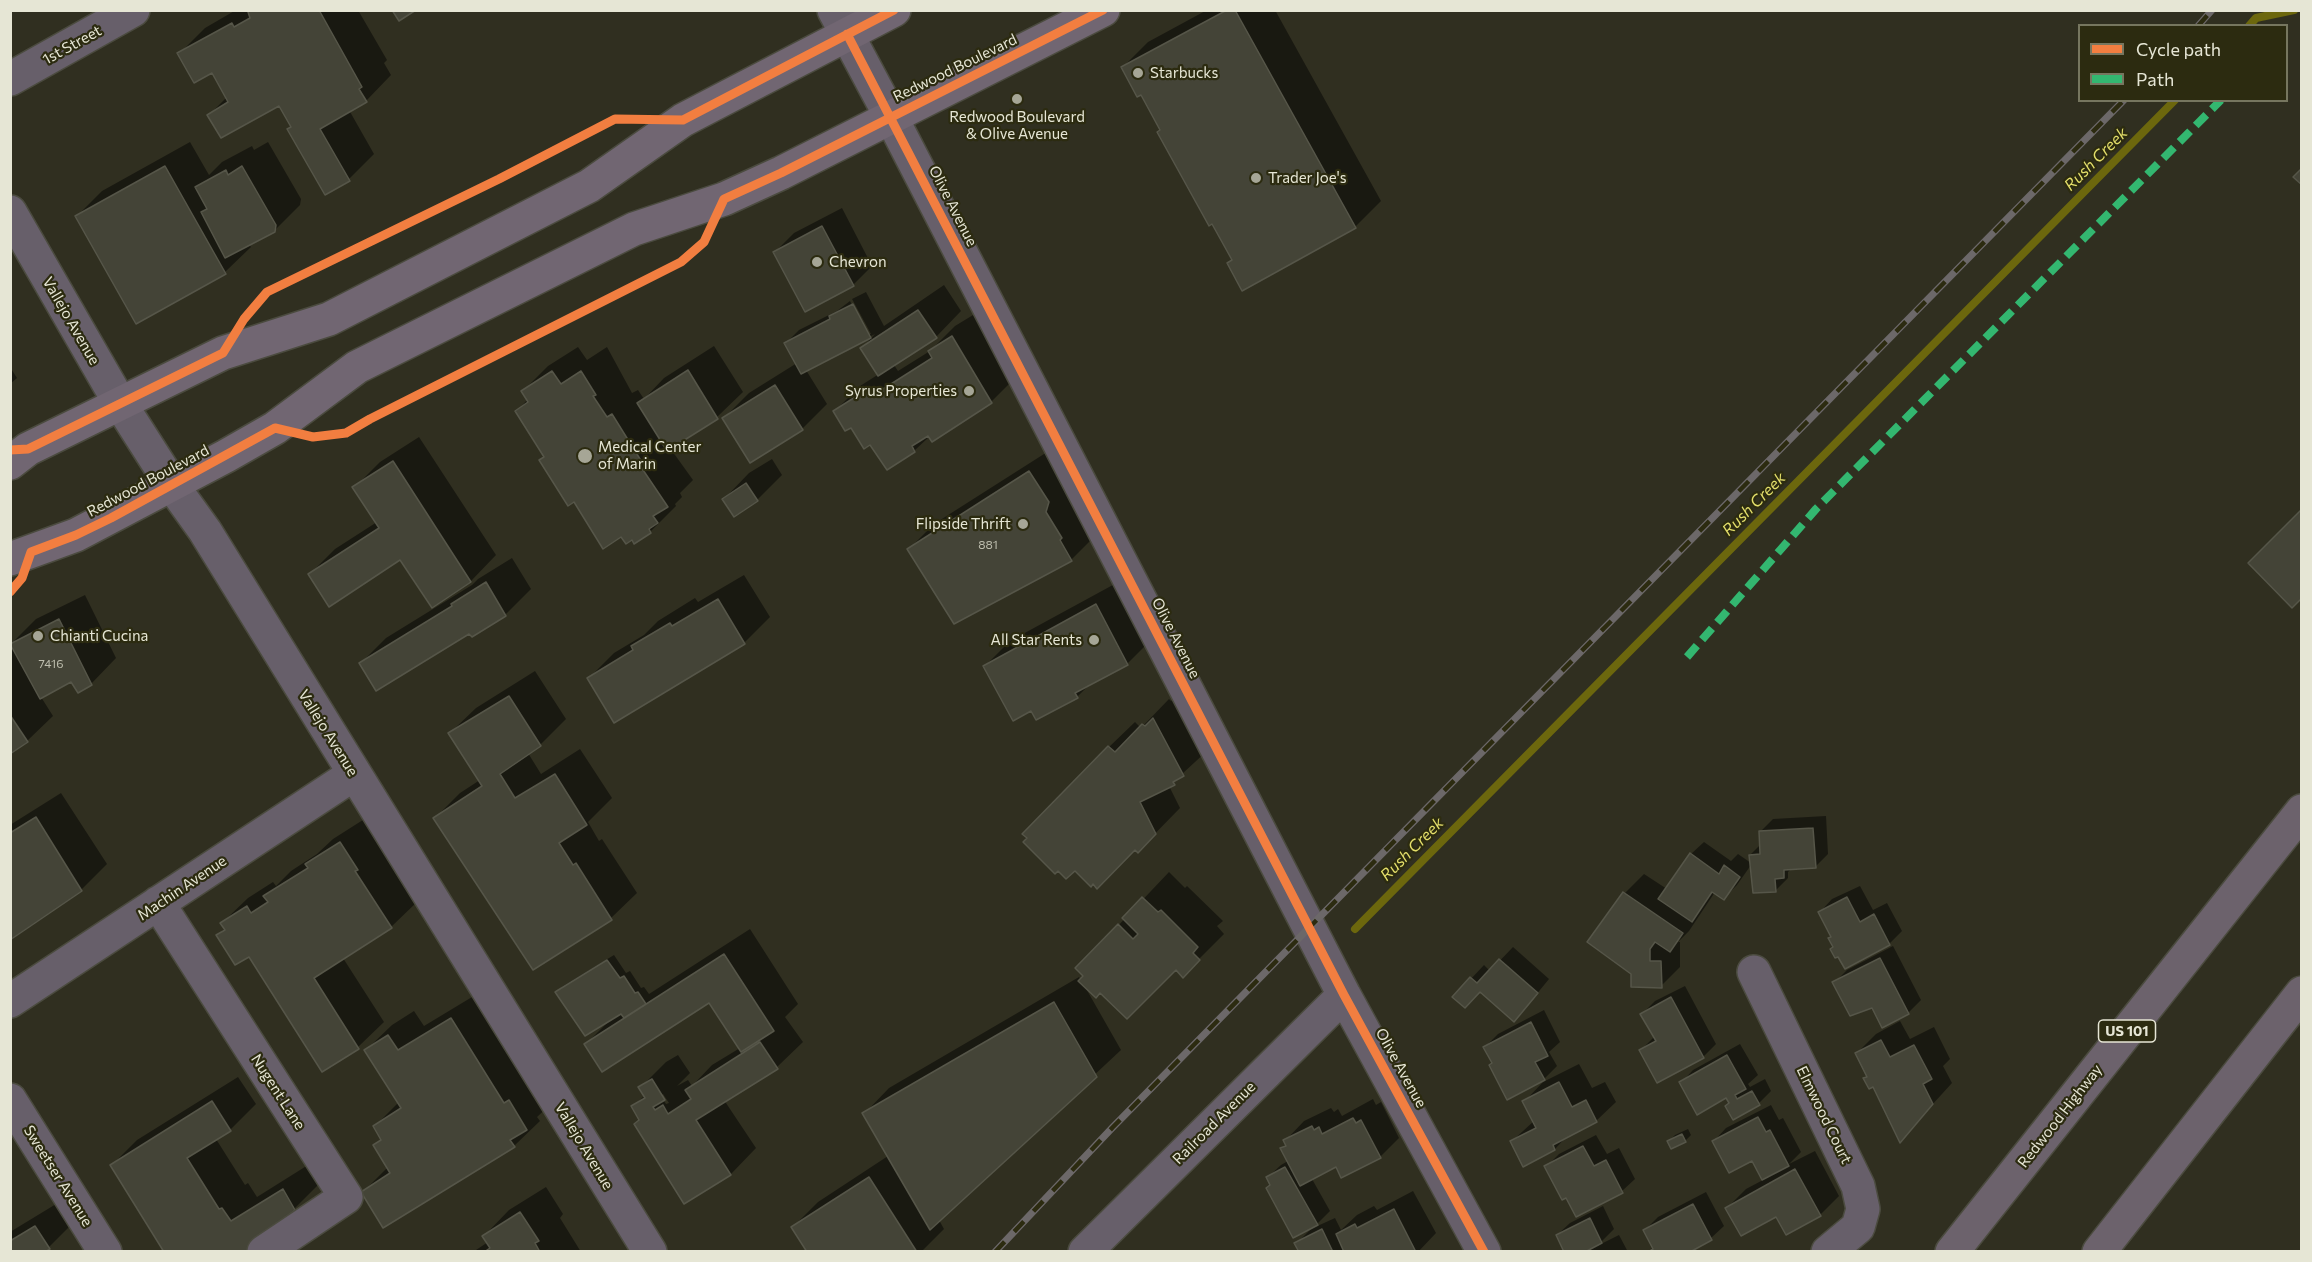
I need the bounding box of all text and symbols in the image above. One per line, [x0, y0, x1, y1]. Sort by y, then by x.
street label: 1st Street [39, 21, 105, 69]
legend [2078, 24, 2288, 102]
street label: Redwood Boulevard [890, 30, 1020, 106]
text: Cycle path [2136, 38, 2221, 60]
place label: Starbucks [1150, 64, 1218, 82]
marker: Starbucks [1131, 66, 1145, 80]
text: Path [2136, 68, 2174, 90]
marker: Redwood Boulevard & Olive Avenue [1010, 92, 1024, 106]
place label: Redwood Boulevard & Olive Avenue [949, 108, 1085, 143]
water label: Rush Creek [2060, 123, 2132, 195]
street label: Olive Avenue [925, 163, 981, 249]
place label: Trader Joe's [1268, 169, 1347, 187]
marker: Trader Joe's [1249, 171, 1263, 185]
place label: Chevron [829, 253, 887, 271]
marker: Chevron [810, 255, 824, 269]
street label: Vallejo Avenue [39, 274, 103, 368]
place label: Syrus Properties [845, 382, 957, 400]
marker: Syrus Properties [962, 384, 976, 398]
place label: Medical Center of Marin [598, 438, 701, 473]
street label: Redwood Boulevard [84, 441, 212, 521]
marker: Medical Center of Marin [576, 447, 594, 465]
water label: Rush Creek [1718, 468, 1790, 540]
place label: Flipside Thrift [916, 515, 1011, 533]
marker: Flipside Thrift [1016, 517, 1030, 531]
house number: 881 [978, 538, 998, 552]
street label: Olive Avenue [1148, 595, 1204, 681]
place label: Chianti Cucina [50, 627, 148, 645]
marker: Chianti Cucina [31, 629, 45, 643]
place label: All Star Rents [991, 631, 1082, 649]
marker: All Star Rents [1087, 633, 1101, 647]
house number: 7416 [39, 657, 63, 671]
street label: Vallejo Avenue [294, 686, 362, 780]
water label: Rush Creek [1376, 813, 1448, 885]
street label: Machin Avenue [134, 852, 230, 924]
road number: US 101 [2098, 1020, 2156, 1042]
street label: Olive Avenue [1372, 1025, 1430, 1111]
street label: Nugent Lane [247, 1051, 309, 1133]
street label: Redwood Highway [2014, 1061, 2106, 1171]
street label: Elmwood Court [1793, 1063, 1855, 1167]
street label: Railroad Avenue [1169, 1078, 1259, 1168]
street label: Vallejo Avenue [551, 1099, 617, 1193]
street label: Sweetser Avenue [20, 1122, 96, 1230]

